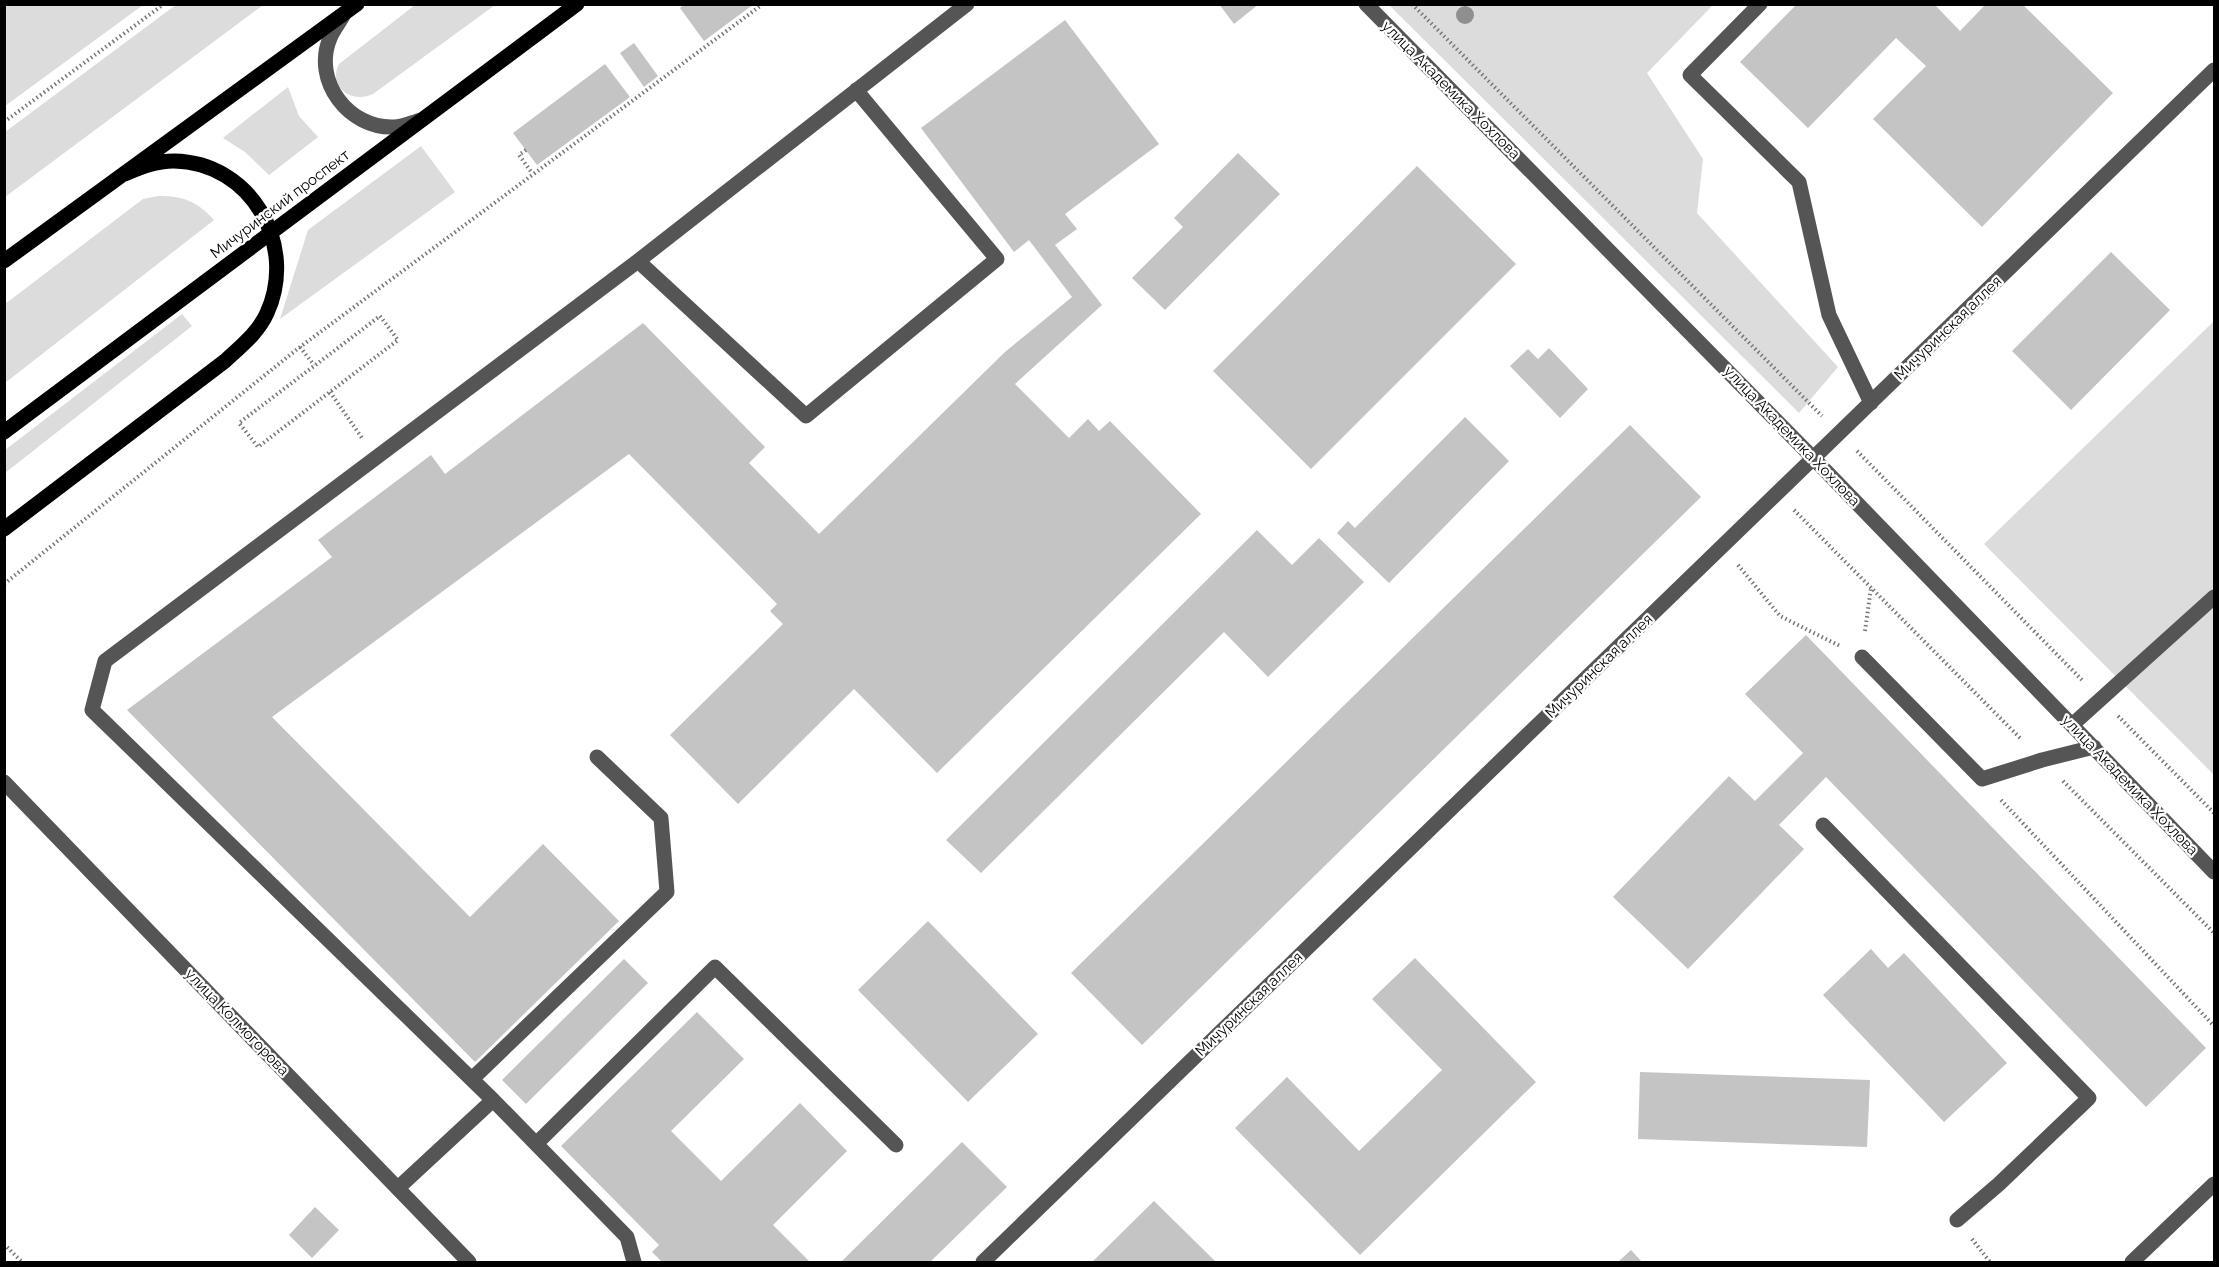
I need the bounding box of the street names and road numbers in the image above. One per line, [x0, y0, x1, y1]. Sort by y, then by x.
street label: улица Академика Хохлова [1378, 17, 1524, 163]
street label: Мичуринский проспект [207, 146, 353, 262]
street label: Мичуринская аллея [1891, 272, 2005, 384]
street label: улица Академика Хохлова [1720, 362, 1864, 510]
street label: Мичуринская аллея [1542, 610, 1656, 722]
street label: улица Академика Хохлова [2058, 711, 2202, 859]
street label: Мичуринская аллея [1192, 948, 1306, 1060]
street label: улица Колмогорова [181, 965, 293, 1079]

